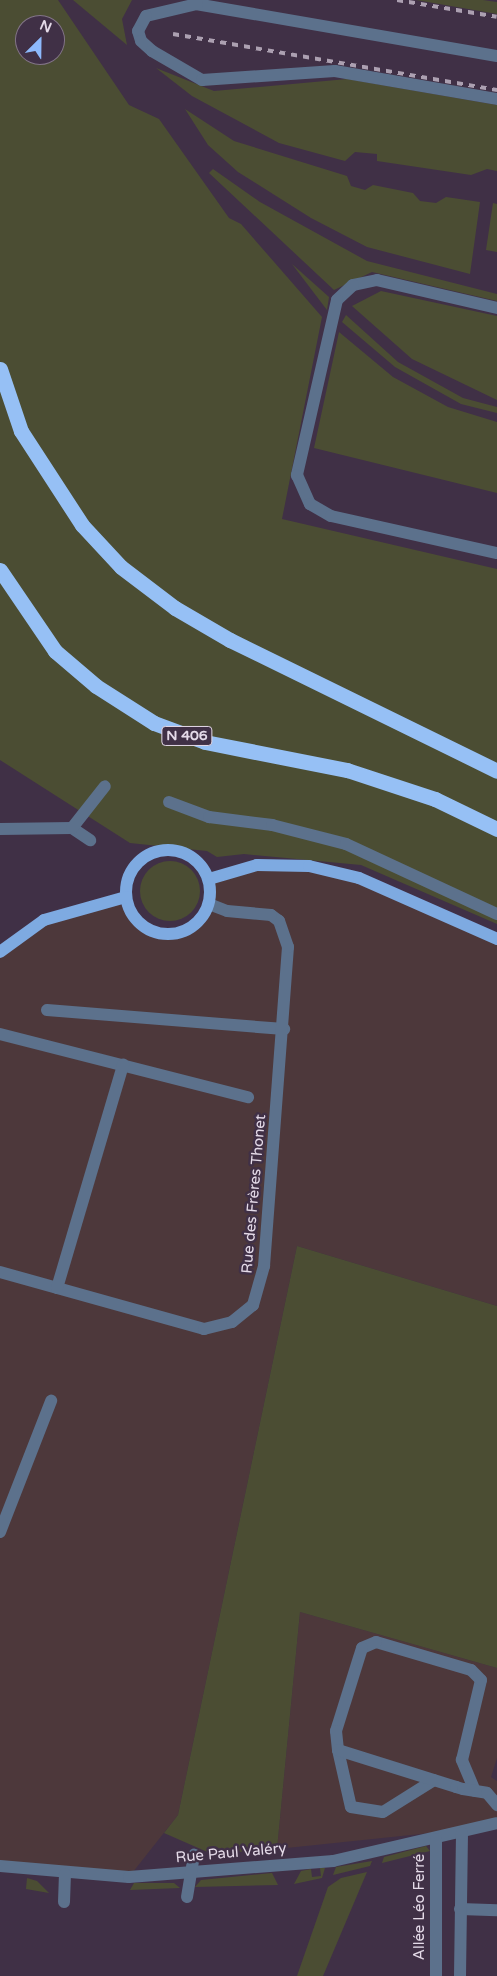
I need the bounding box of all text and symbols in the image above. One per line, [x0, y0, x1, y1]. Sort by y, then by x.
north arrow [15, 15, 65, 65]
text: N [37, 17, 54, 37]
road number: N 406 [161, 724, 213, 748]
street label: Rue des Frères Thonet [238, 1114, 270, 1274]
street label: Rue Paul Valéry [175, 1839, 287, 1867]
street label: Allée Léo Ferré [411, 1854, 429, 1960]

